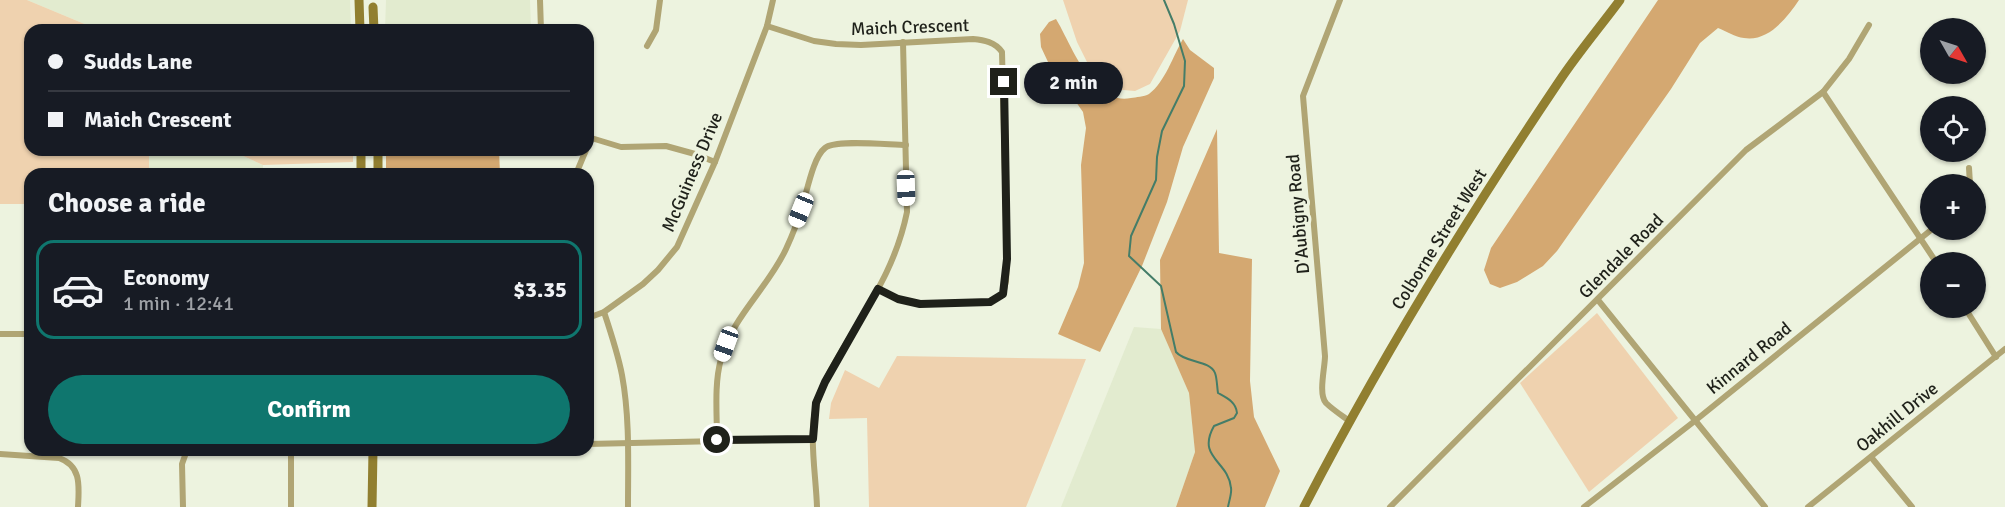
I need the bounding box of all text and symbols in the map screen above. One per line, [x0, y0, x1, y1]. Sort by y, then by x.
street label: Maich Crescent [850, 14, 970, 40]
north arrow [1920, 18, 1986, 84]
map controls [1920, 18, 1986, 318]
text: Sudds Lane [84, 48, 192, 75]
callout: 2 min [1025, 61, 1124, 103]
route end [990, 68, 1017, 95]
text: 2 min [1049, 70, 1098, 95]
button: locate [1920, 96, 1986, 162]
text: Maich Crescent [84, 106, 232, 133]
street label: McGuiness Drive [657, 109, 727, 235]
street label: D'Aubigny Road [1282, 153, 1314, 275]
street label: Colborne Street West [1387, 164, 1491, 314]
car [896, 170, 916, 206]
button: + [1920, 174, 1986, 240]
text: Choose a ride [48, 187, 206, 220]
car [786, 190, 816, 230]
street label: Glendale Road [1574, 209, 1668, 303]
button: − [1920, 252, 1986, 318]
icon: car [51, 263, 105, 317]
text: Economy [123, 264, 209, 291]
text: $3.35 [513, 276, 567, 303]
text: 1 min · 12:41 [123, 291, 234, 316]
street label: Kinnard Road [1702, 317, 1796, 399]
car [711, 324, 741, 364]
button: Confirm [48, 375, 570, 444]
street label: Oakhill Drive [1852, 377, 1942, 457]
route start [703, 426, 730, 453]

